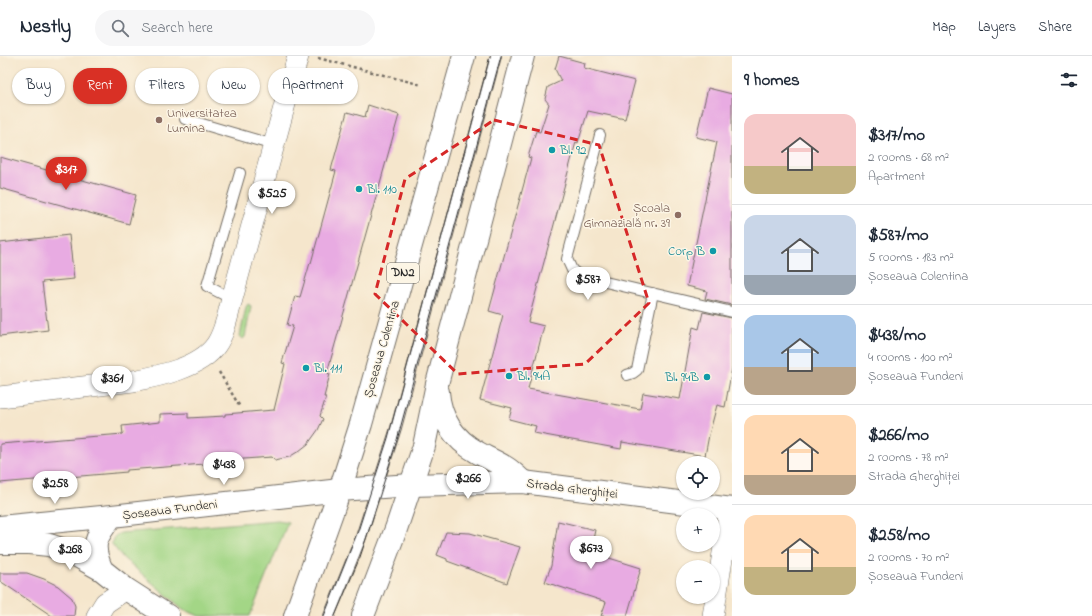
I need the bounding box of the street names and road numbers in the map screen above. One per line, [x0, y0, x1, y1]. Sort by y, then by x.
road number: DN2 [387, 263, 419, 283]
street label: Șoseaua Colentina [359, 298, 405, 400]
street label: Strada Gherghiței [525, 474, 619, 505]
street label: Șoseaua Fundeni [121, 495, 219, 525]

